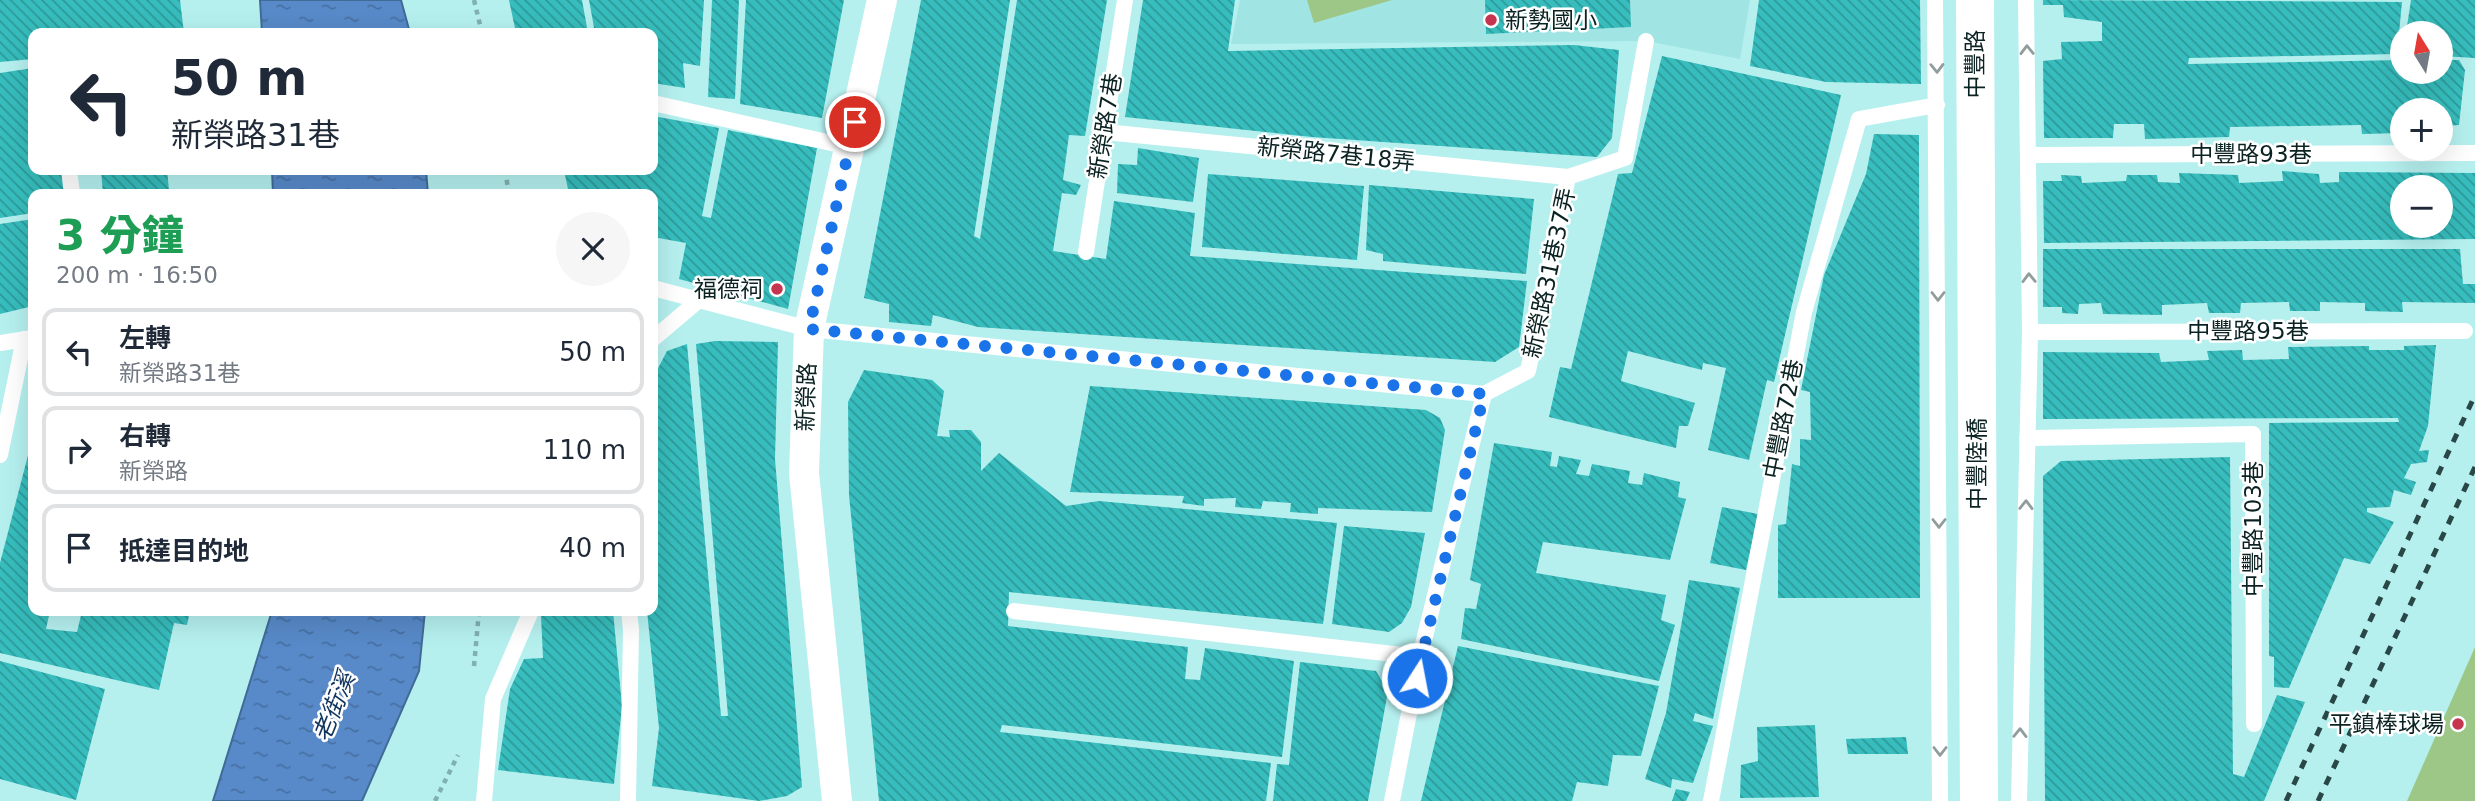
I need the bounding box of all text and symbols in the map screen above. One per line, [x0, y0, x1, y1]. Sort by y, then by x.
place label: 新勢國小 [1505, 7, 1597, 33]
marker: 新勢國小 [1483, 12, 1499, 28]
north arrow [2390, 21, 2454, 84]
map controls [2390, 21, 2453, 238]
street label: 中豐路 [1962, 30, 1988, 99]
one-way arrow [2019, 45, 2035, 55]
text: 50 m [171, 50, 307, 107]
icon: left [56, 56, 147, 147]
one-way arrow [1929, 63, 1944, 74]
street label: 新榮路7巷 [1084, 71, 1126, 181]
pin [825, 92, 885, 152]
button: + [2390, 98, 2453, 161]
icon: arrive [836, 103, 874, 141]
text: 新榮路31巷 [171, 116, 340, 154]
street label: 新榮路7巷18弄 [1256, 133, 1416, 175]
street label: 中豐路93巷 [2190, 141, 2312, 167]
button: − [2390, 175, 2453, 238]
street label: 新榮路31巷37弄 [1518, 185, 1580, 361]
text: 3 分鐘 [56, 211, 184, 260]
button: close [556, 212, 630, 286]
text: 200 m · 16:50 [56, 262, 218, 288]
one-way arrow [2022, 272, 2037, 283]
place label: 福德祠 [694, 276, 763, 302]
marker: 福德祠 [769, 281, 785, 297]
one-way arrow [1930, 291, 1946, 301]
street label: 中豐路95巷 [2187, 318, 2309, 344]
text: 左轉 [119, 323, 171, 353]
icon: left [60, 333, 98, 371]
text: 50 m [559, 337, 626, 367]
street label: 中豐路72巷 [1759, 357, 1807, 481]
text: 新榮路31巷 [119, 360, 240, 386]
street label: 新榮路 [792, 362, 820, 432]
street label: 中豐陸橋 [1964, 418, 1990, 510]
text: 右轉 [119, 421, 171, 451]
icon: right [60, 431, 98, 469]
text: 110 m [543, 435, 626, 465]
text: 新榮路 [119, 458, 188, 484]
street label: 中豐路103巷 [2240, 461, 2266, 597]
one-way arrow [2018, 500, 2033, 511]
one-way arrow [1931, 518, 1947, 529]
icon: arrive [60, 529, 98, 567]
text: 40 m [559, 533, 626, 563]
text: 抵達目的地 [119, 536, 249, 566]
position arrow [1380, 641, 1454, 715]
water label: 老街溪 [308, 666, 362, 746]
place label: 平鎮棒球場 [2329, 711, 2444, 737]
marker: 平鎮棒球場 [2450, 716, 2466, 732]
one-way arrow [2012, 727, 2028, 738]
one-way arrow [1932, 746, 1948, 756]

